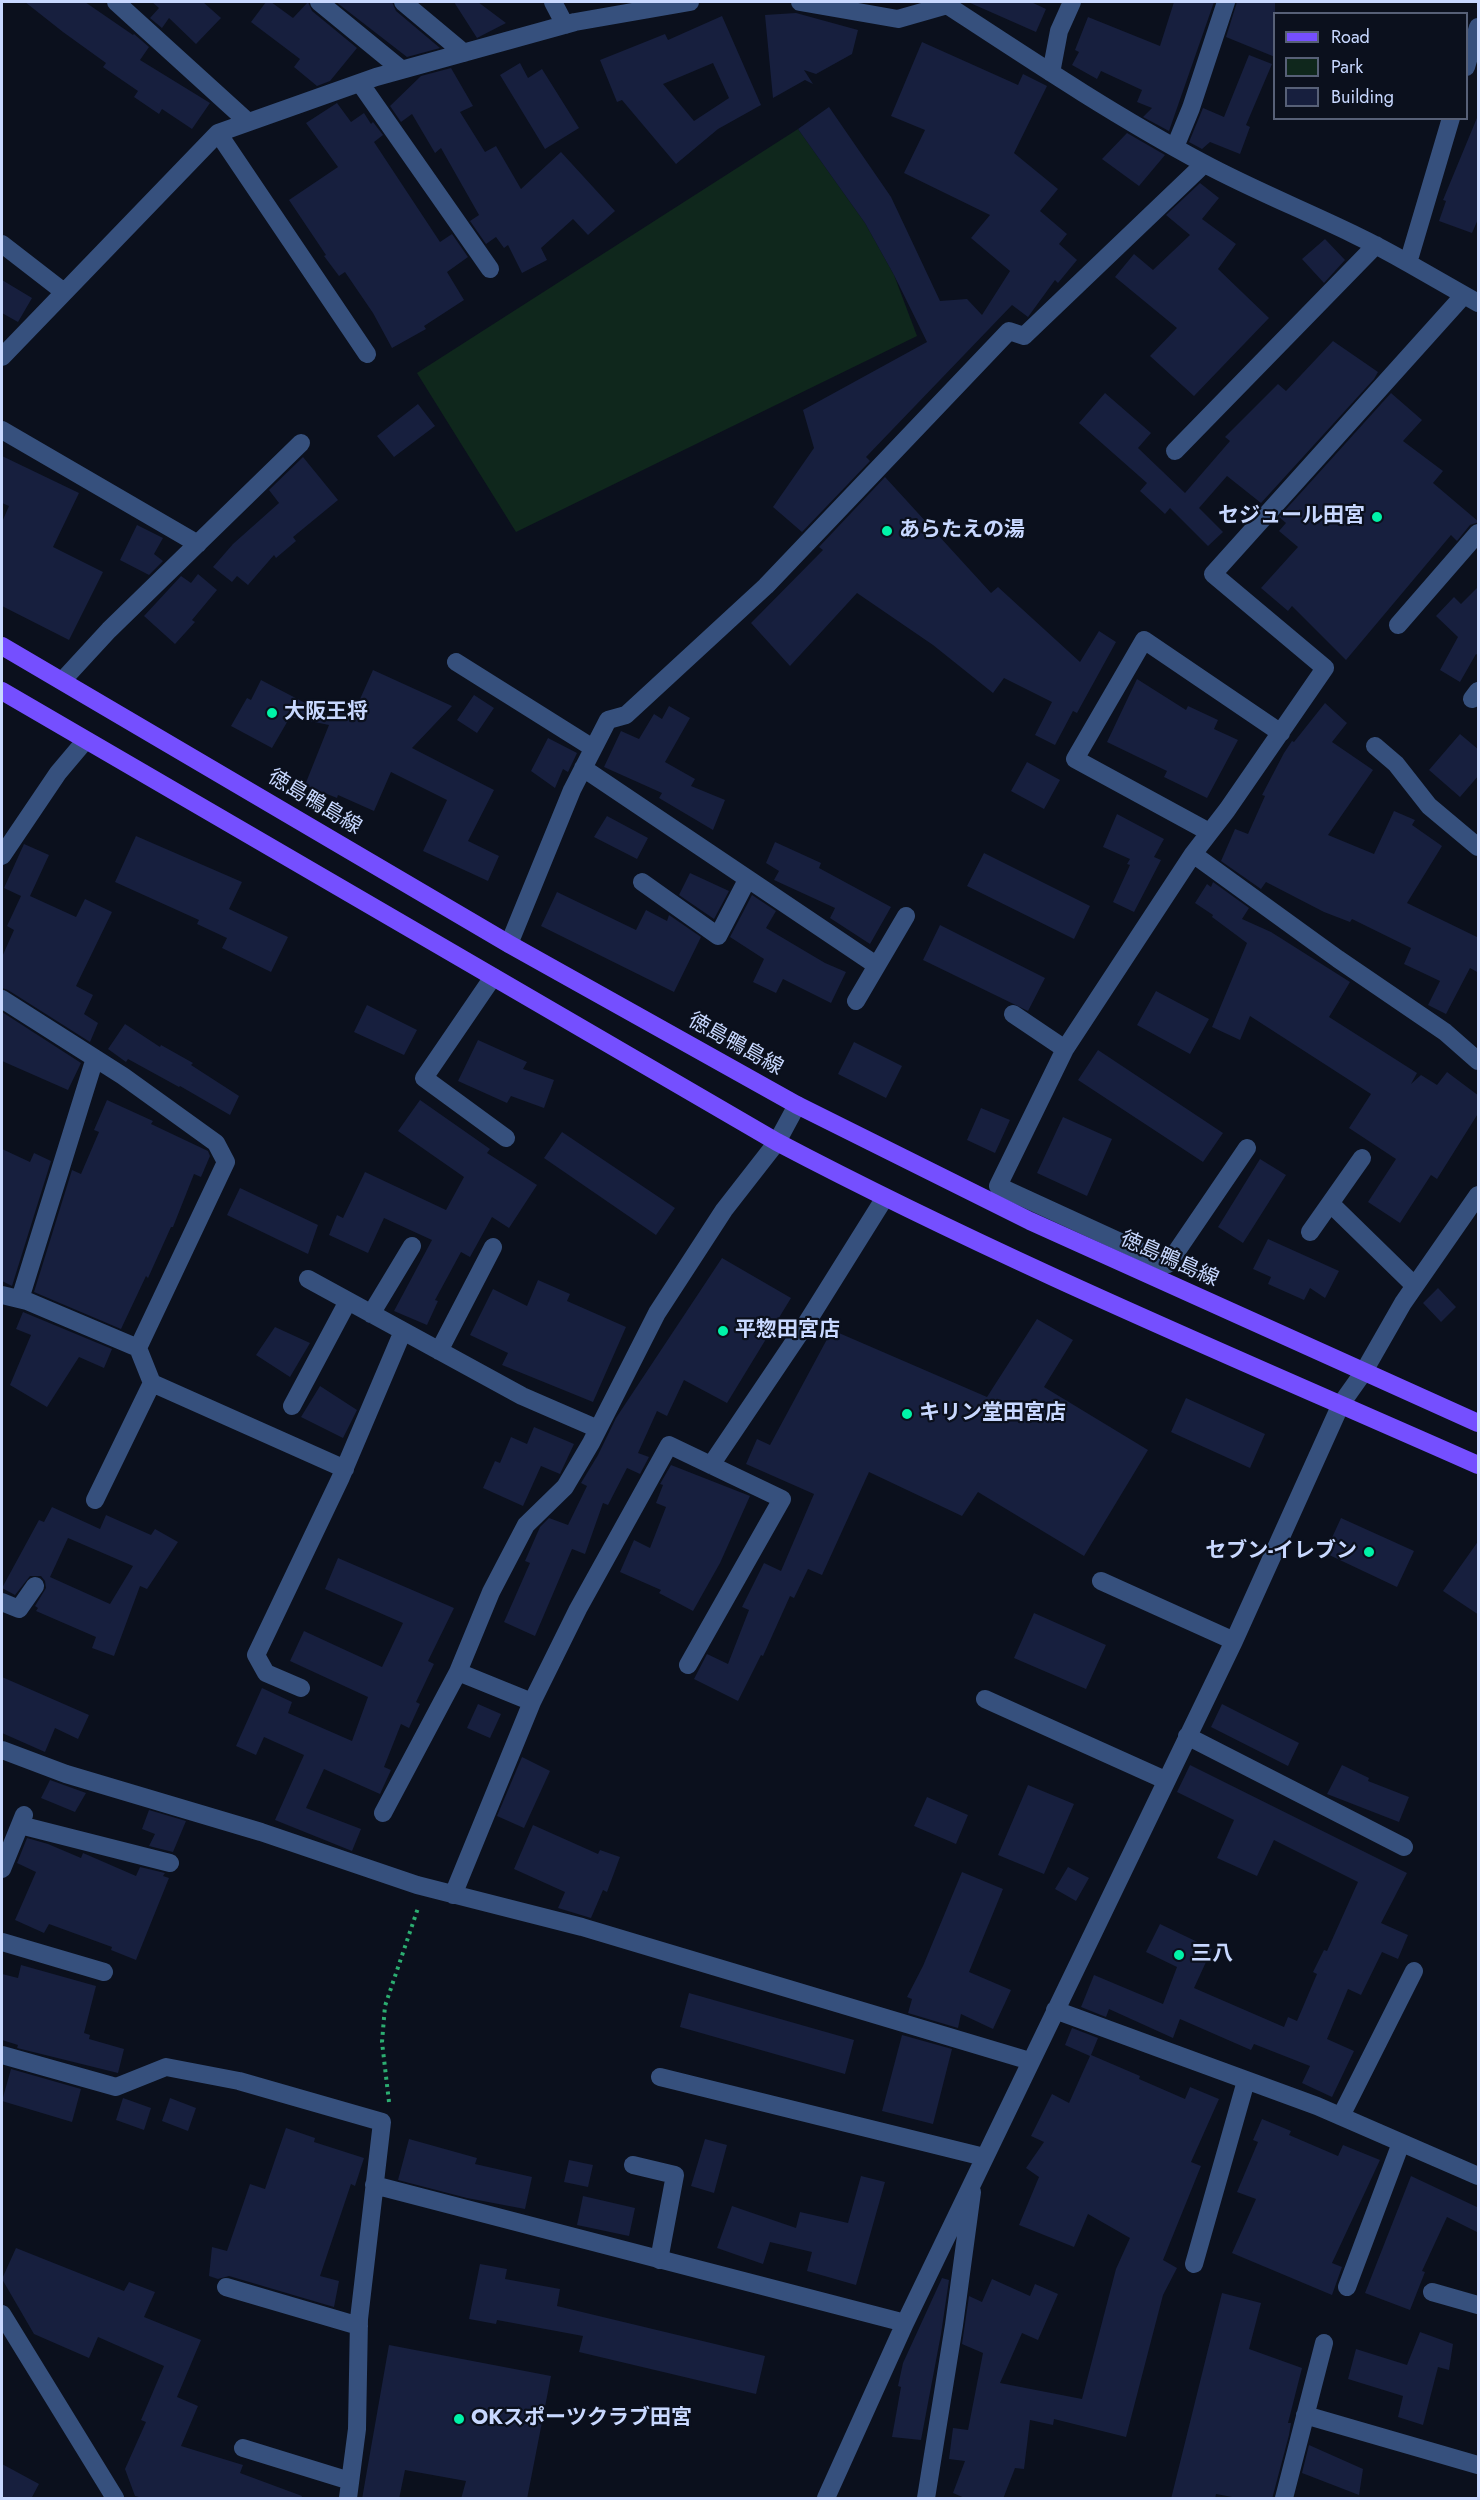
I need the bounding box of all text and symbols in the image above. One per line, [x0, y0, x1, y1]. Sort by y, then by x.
legend [1273, 12, 1468, 120]
text: Road [1331, 24, 1370, 50]
text: Park [1331, 54, 1363, 80]
text: Building [1331, 84, 1394, 110]
place label: セジュール田宮 [1218, 504, 1365, 530]
marker: セジュール田宮 [1370, 510, 1384, 524]
place label: あらたえの湯 [899, 518, 1025, 544]
marker: あらたえの湯 [880, 524, 894, 538]
place label: 大阪王将 [284, 700, 368, 726]
marker: 大阪王将 [265, 706, 279, 720]
street label: 徳島鴨島線 [263, 765, 365, 841]
street label: 徳島鴨島線 [683, 1009, 787, 1081]
street label: 徳島鴨島線 [1116, 1227, 1222, 1293]
place label: 平惣田宮店 [735, 1318, 840, 1344]
marker: 平惣田宮店 [716, 1324, 730, 1338]
place label: キリン堂田宮店 [919, 1401, 1066, 1427]
marker: キリン堂田宮店 [900, 1407, 914, 1421]
place label: セブン-イレブン [1205, 1539, 1357, 1565]
marker: セブン-イレブン [1362, 1545, 1376, 1559]
place label: 三八 [1191, 1942, 1233, 1968]
marker: 三八 [1172, 1948, 1186, 1962]
place label: OKスポーツクラブ田宮 [471, 2406, 692, 2432]
marker: OKスポーツクラブ田宮 [452, 2412, 466, 2426]

